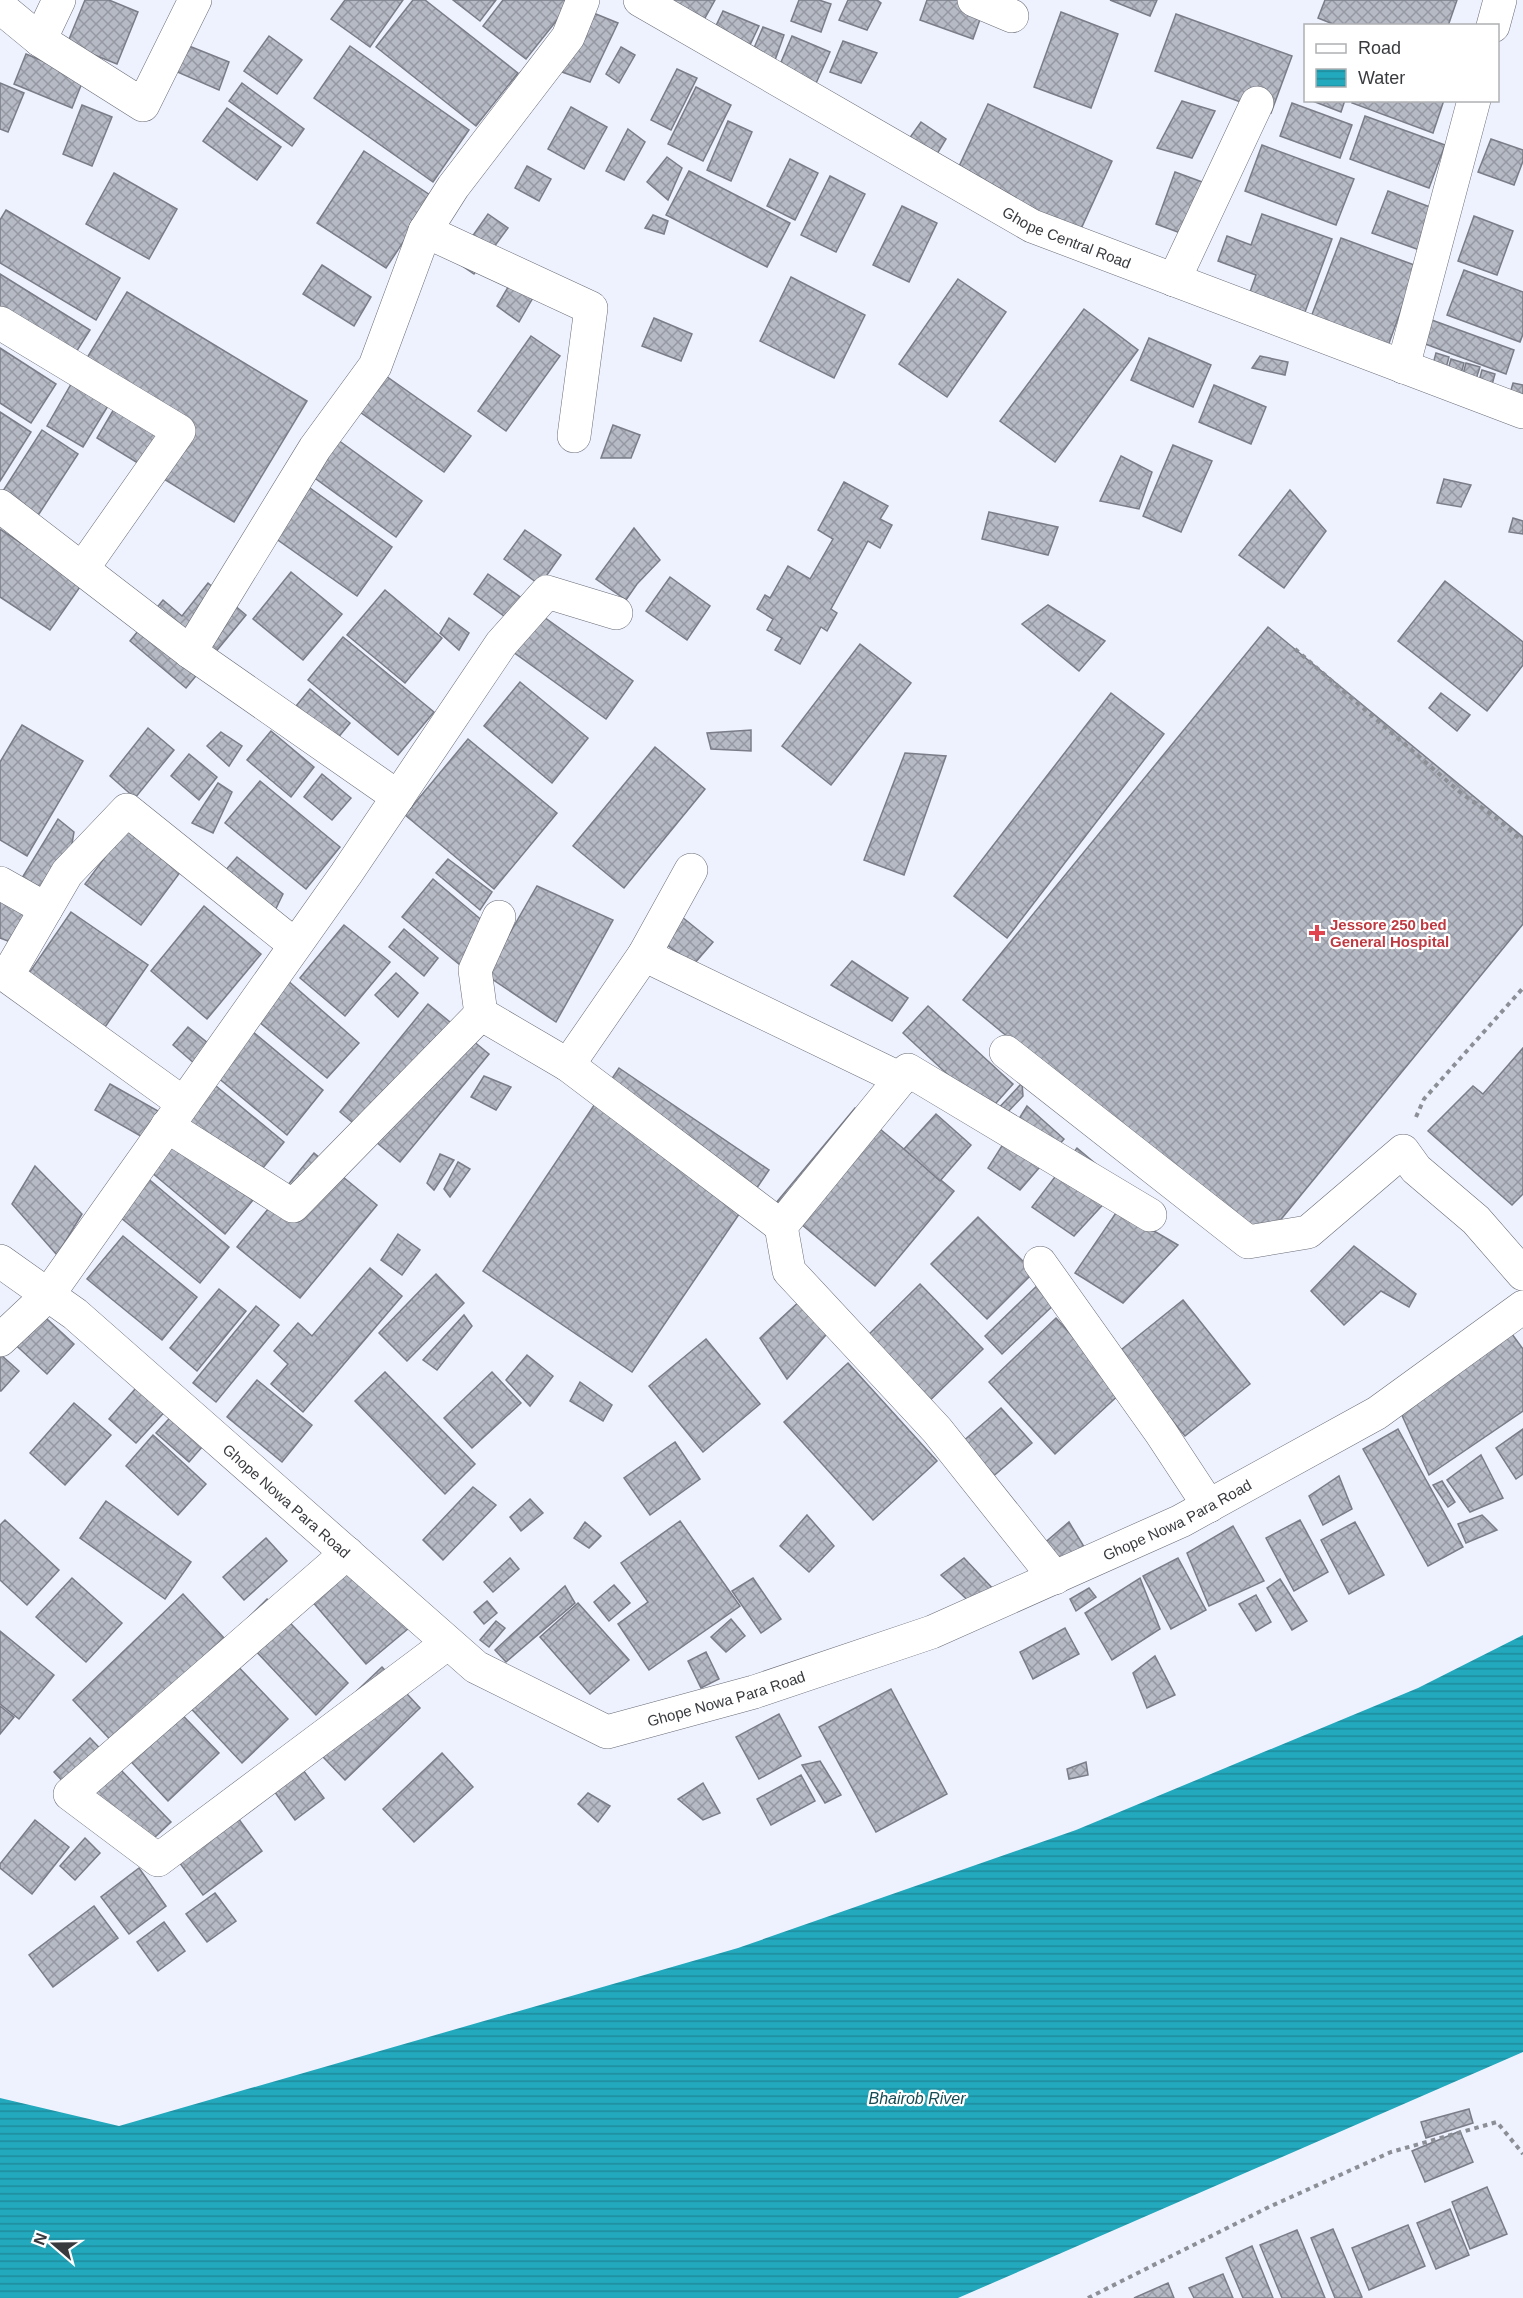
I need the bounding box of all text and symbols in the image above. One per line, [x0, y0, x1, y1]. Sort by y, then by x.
legend [1304, 24, 1499, 102]
text: Road [1358, 38, 1401, 58]
text: Water [1358, 68, 1405, 88]
street label: Ghope Central Road [1000, 202, 1134, 271]
place label: Jessore 250 bed General Hospital [1330, 916, 1449, 950]
marker: Jessore 250 bed General Hospital [1308, 924, 1326, 942]
street label: Ghope Nowa Para Road [220, 1440, 354, 1561]
street label: Ghope Nowa Para Road [1100, 1476, 1254, 1563]
street label: Ghope Nowa Para Road [645, 1667, 807, 1729]
water label: Bhairob River [869, 2090, 966, 2107]
north arrow [24, 2214, 84, 2274]
text: N [30, 2231, 50, 2247]

